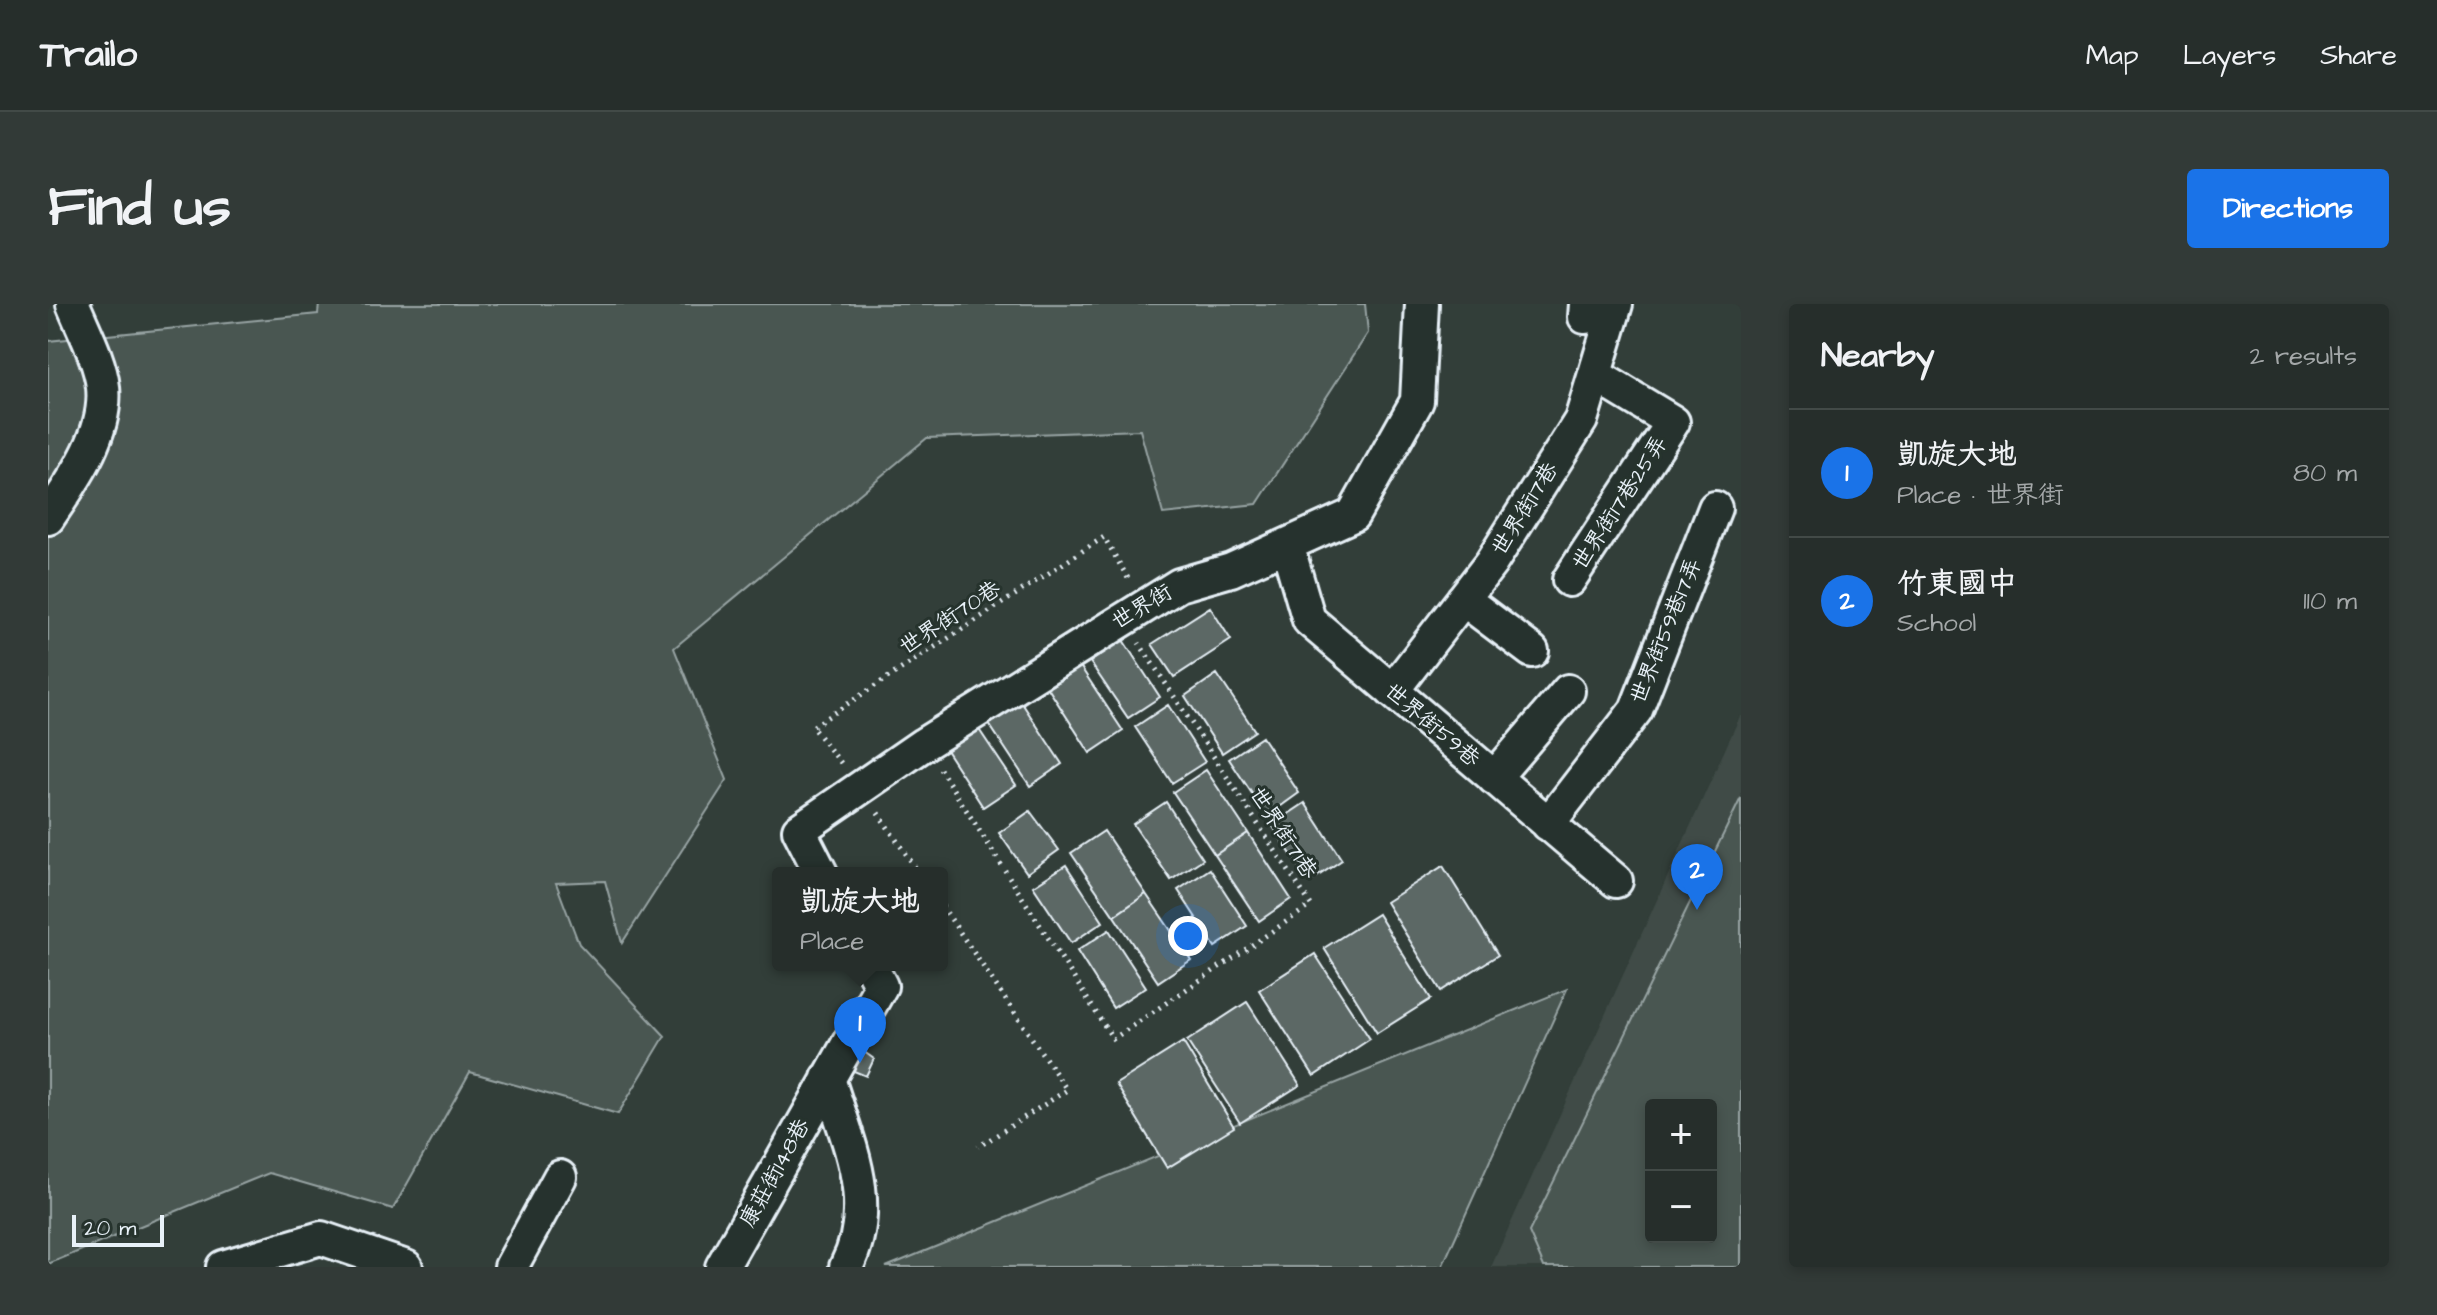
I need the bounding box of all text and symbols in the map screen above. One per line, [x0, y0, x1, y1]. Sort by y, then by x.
text: Trailo [40, 29, 137, 81]
text: Map [2086, 36, 2139, 75]
text: Layers [2183, 36, 2276, 75]
text: Share [2320, 36, 2397, 75]
text: Find us [48, 169, 231, 247]
button: Directions [2187, 169, 2389, 248]
text: Nearby [1821, 332, 1935, 380]
text: 2 results [2249, 338, 2357, 374]
street label: 世界街17巷25弄 [1565, 430, 1675, 576]
text: 凱旋大地 [1897, 434, 2017, 476]
text: 1 [1845, 455, 1849, 491]
text: 80 m [2293, 455, 2357, 491]
street label: 世界街17巷 [1484, 457, 1566, 561]
text: Place · 世界街 [1897, 477, 2064, 513]
street label: 世界街59巷17弄 [1623, 554, 1709, 708]
text: 竹東國中 [1897, 563, 2017, 605]
street label: 世界街70巷 [893, 574, 1007, 662]
street label: 世界街 [1106, 577, 1178, 637]
text: 2 [1840, 583, 1854, 619]
text: 110 m [2303, 583, 2357, 619]
text: School [1897, 605, 1976, 641]
street label: 世界街59巷 [1378, 676, 1486, 774]
street label: 世界街71巷 [1242, 781, 1324, 885]
pin: 2 [1671, 844, 1723, 910]
popup [772, 867, 948, 971]
text: 凱旋大地 [800, 881, 920, 923]
your location [1168, 916, 1208, 956]
text: Place [800, 923, 864, 959]
pin: 1 [834, 997, 886, 1063]
map controls [1645, 1099, 1717, 1243]
button: + [1645, 1099, 1717, 1171]
street label: 康莊街148巷 [732, 1113, 818, 1233]
button: − [1645, 1171, 1717, 1243]
scale bar [72, 1211, 164, 1247]
text: 20 m [84, 1213, 136, 1244]

